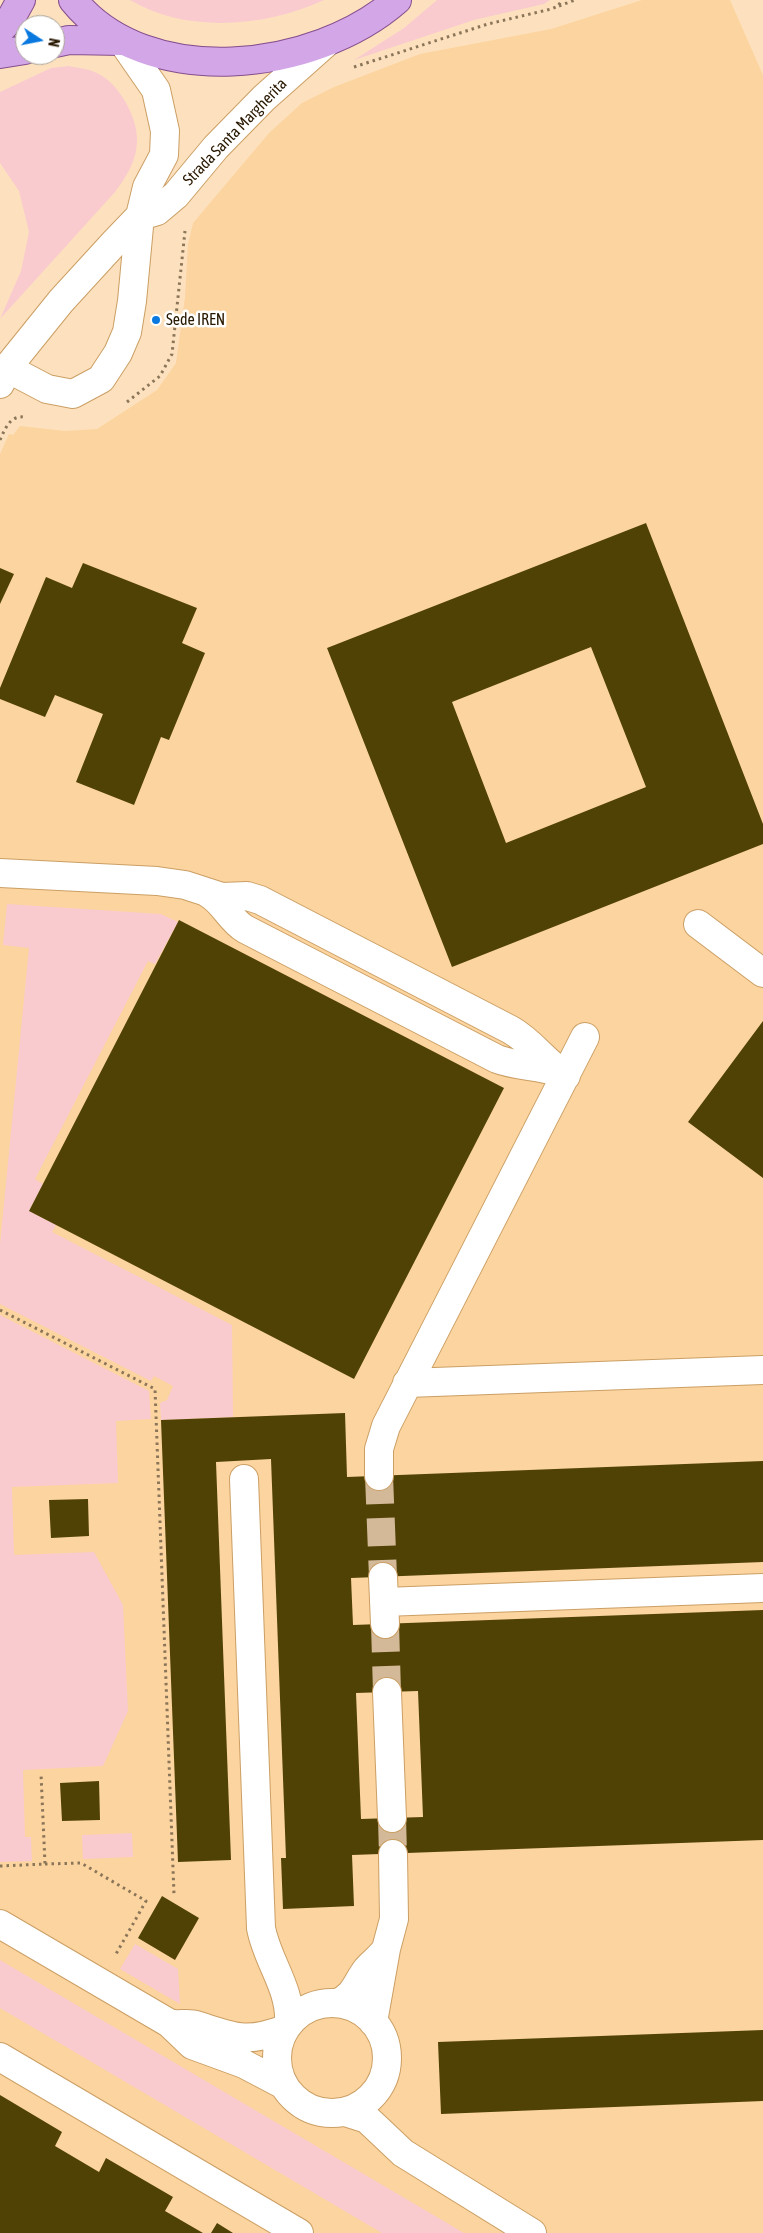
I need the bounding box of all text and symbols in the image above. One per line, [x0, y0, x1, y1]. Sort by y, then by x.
north arrow [15, 15, 65, 65]
text: N [45, 37, 62, 48]
street label: Strada Santa Margherita [179, 75, 291, 189]
place label: Sede IREN [166, 310, 225, 330]
marker: Sede IREN [150, 314, 162, 326]

